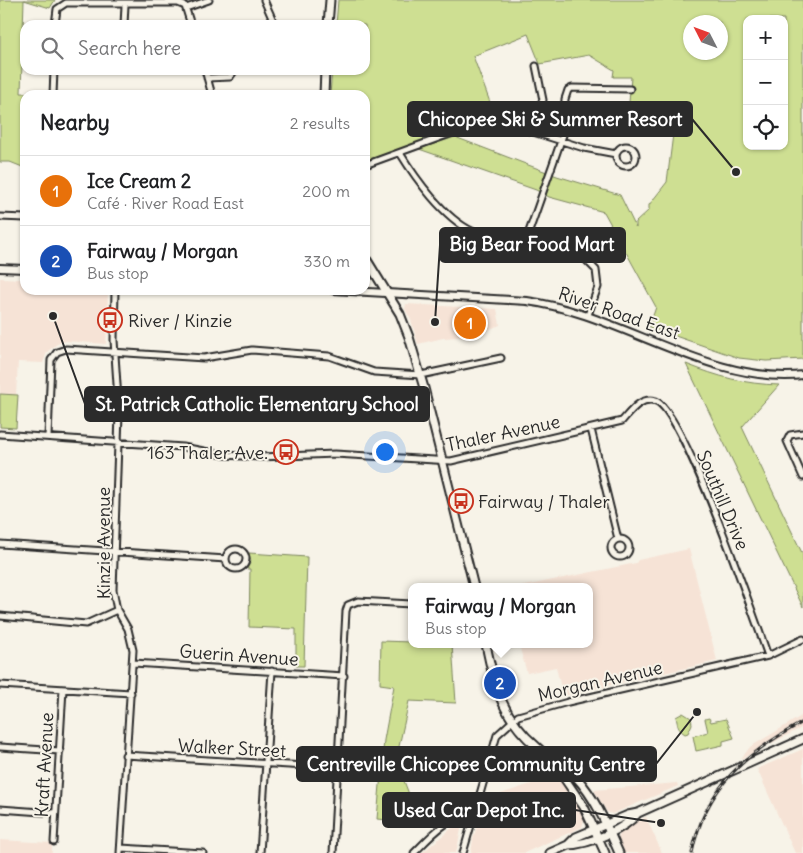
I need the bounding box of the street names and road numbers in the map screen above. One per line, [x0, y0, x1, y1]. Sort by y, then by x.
street label: River Road East [555, 281, 683, 345]
street label: Thaler Avenue [444, 410, 562, 456]
street label: Southill Drive [692, 447, 754, 553]
street label: Kinzie Avenue [92, 487, 115, 599]
street label: Guerin Avenue [179, 639, 299, 671]
street label: Morgan Avenue [535, 655, 665, 707]
street label: Kraft Avenue [30, 712, 58, 818]
street label: Walker Street [177, 734, 287, 762]

